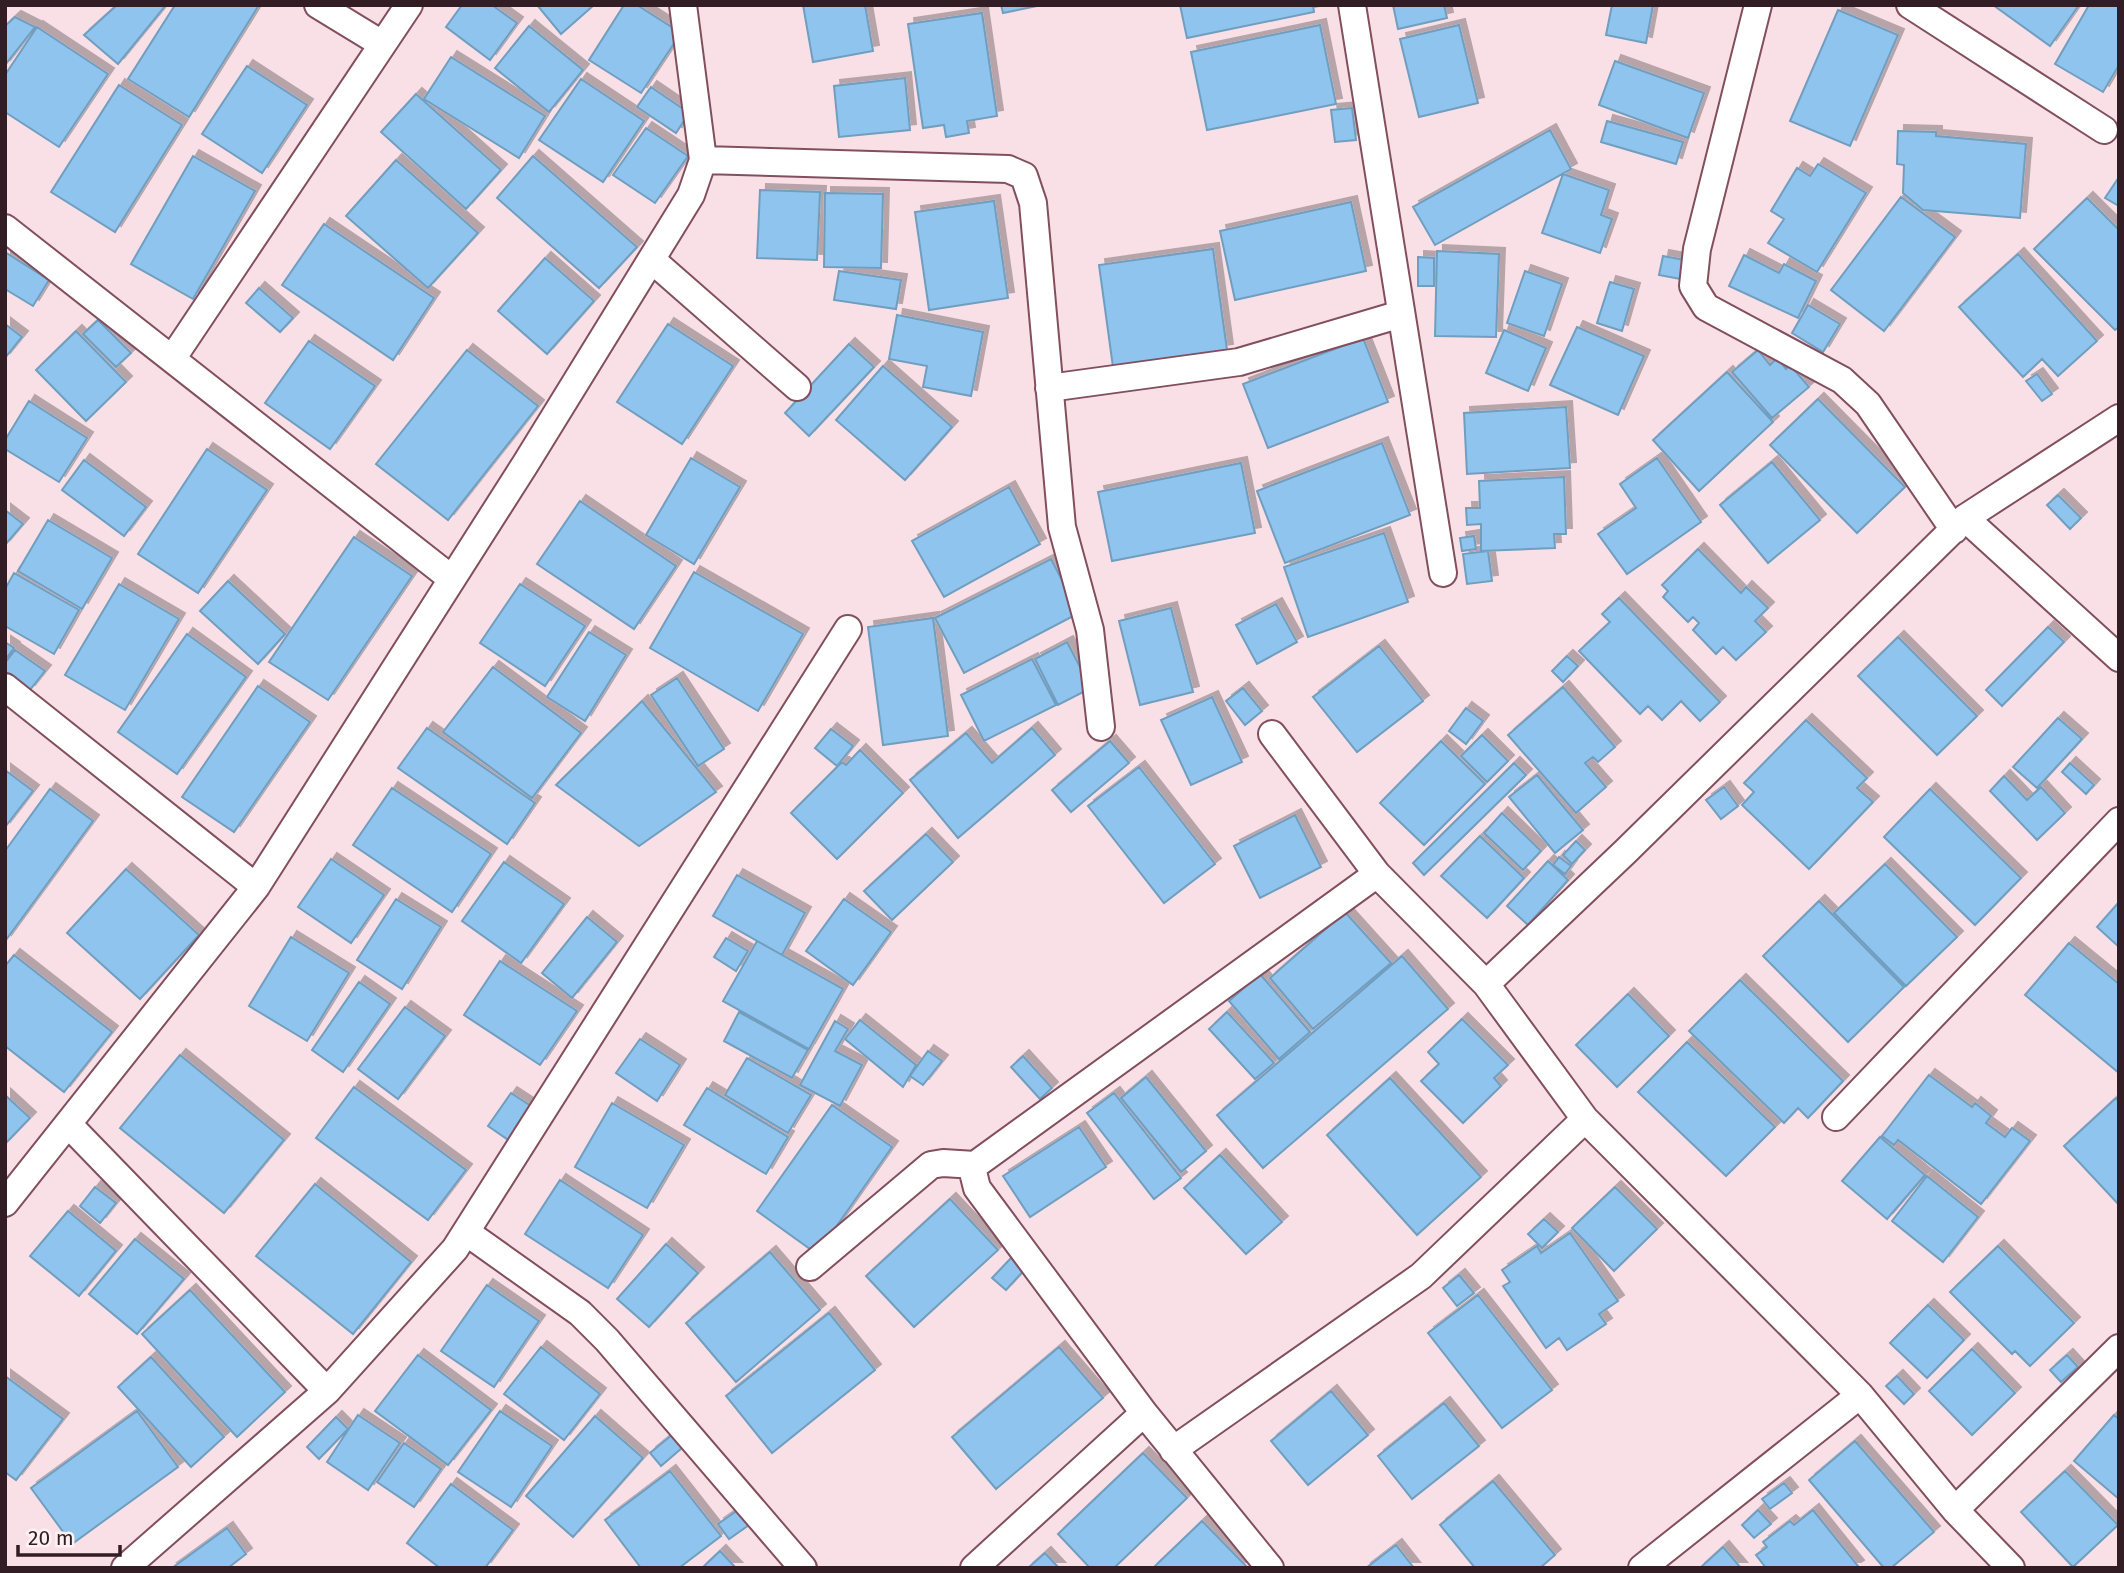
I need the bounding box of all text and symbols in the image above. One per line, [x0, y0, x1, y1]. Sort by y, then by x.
scale bar [18, 1514, 119, 1558]
text: 20 m [28, 1525, 74, 1551]

